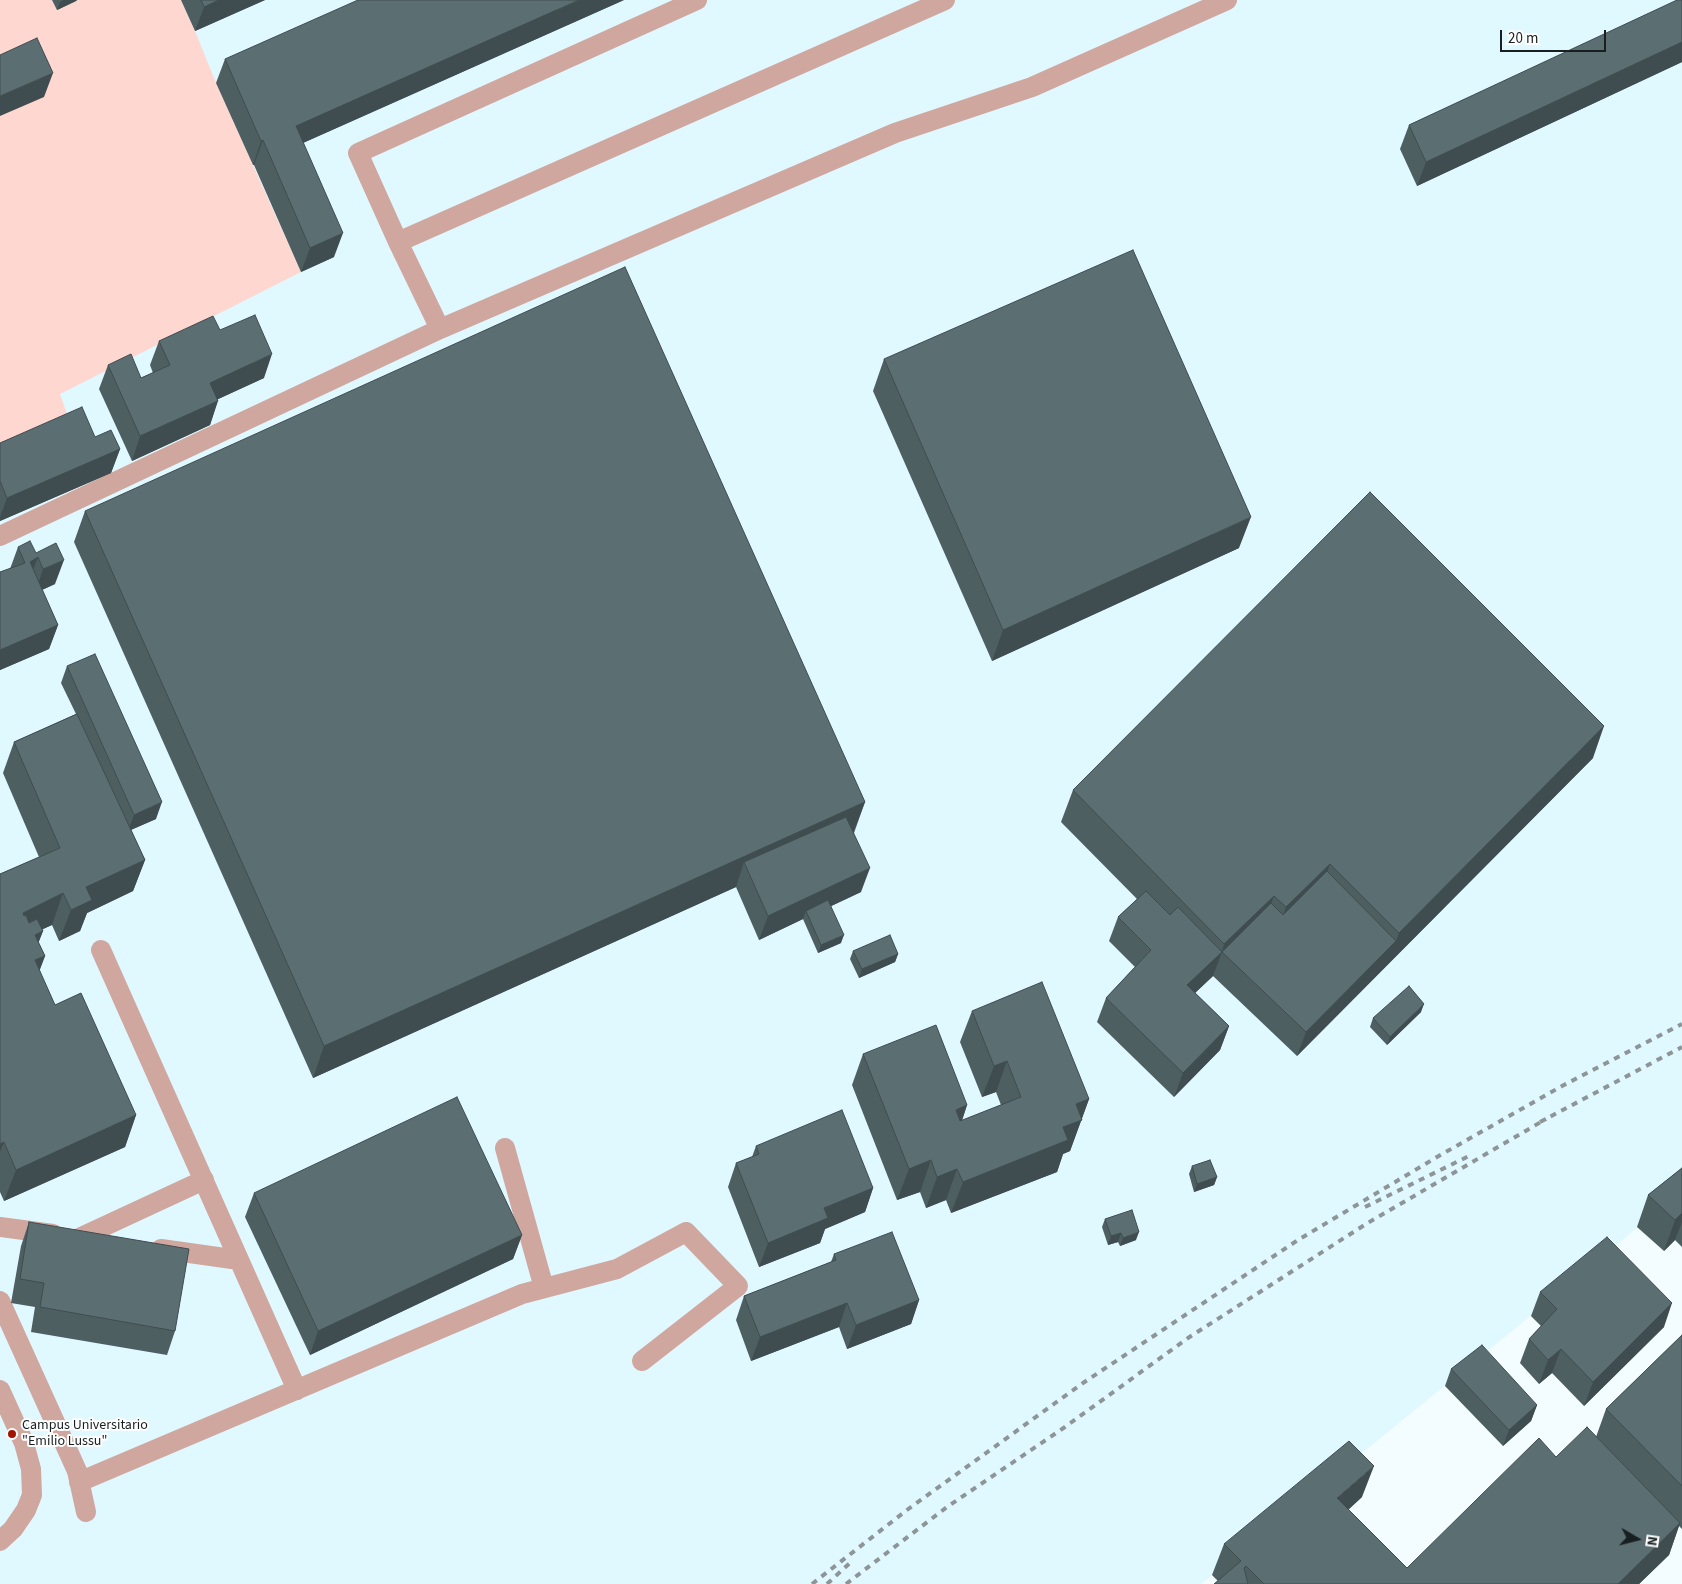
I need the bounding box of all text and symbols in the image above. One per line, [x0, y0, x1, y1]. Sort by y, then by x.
scale bar [1502, 20, 1608, 52]
text: 20 m [1508, 28, 1538, 49]
place label: Campus Universitario "Emilio Lussu" [22, 1418, 148, 1450]
marker: Campus Universitario "Emilio Lussu" [6, 1428, 18, 1440]
north arrow [1612, 1514, 1662, 1564]
text: N [1641, 1535, 1662, 1547]

